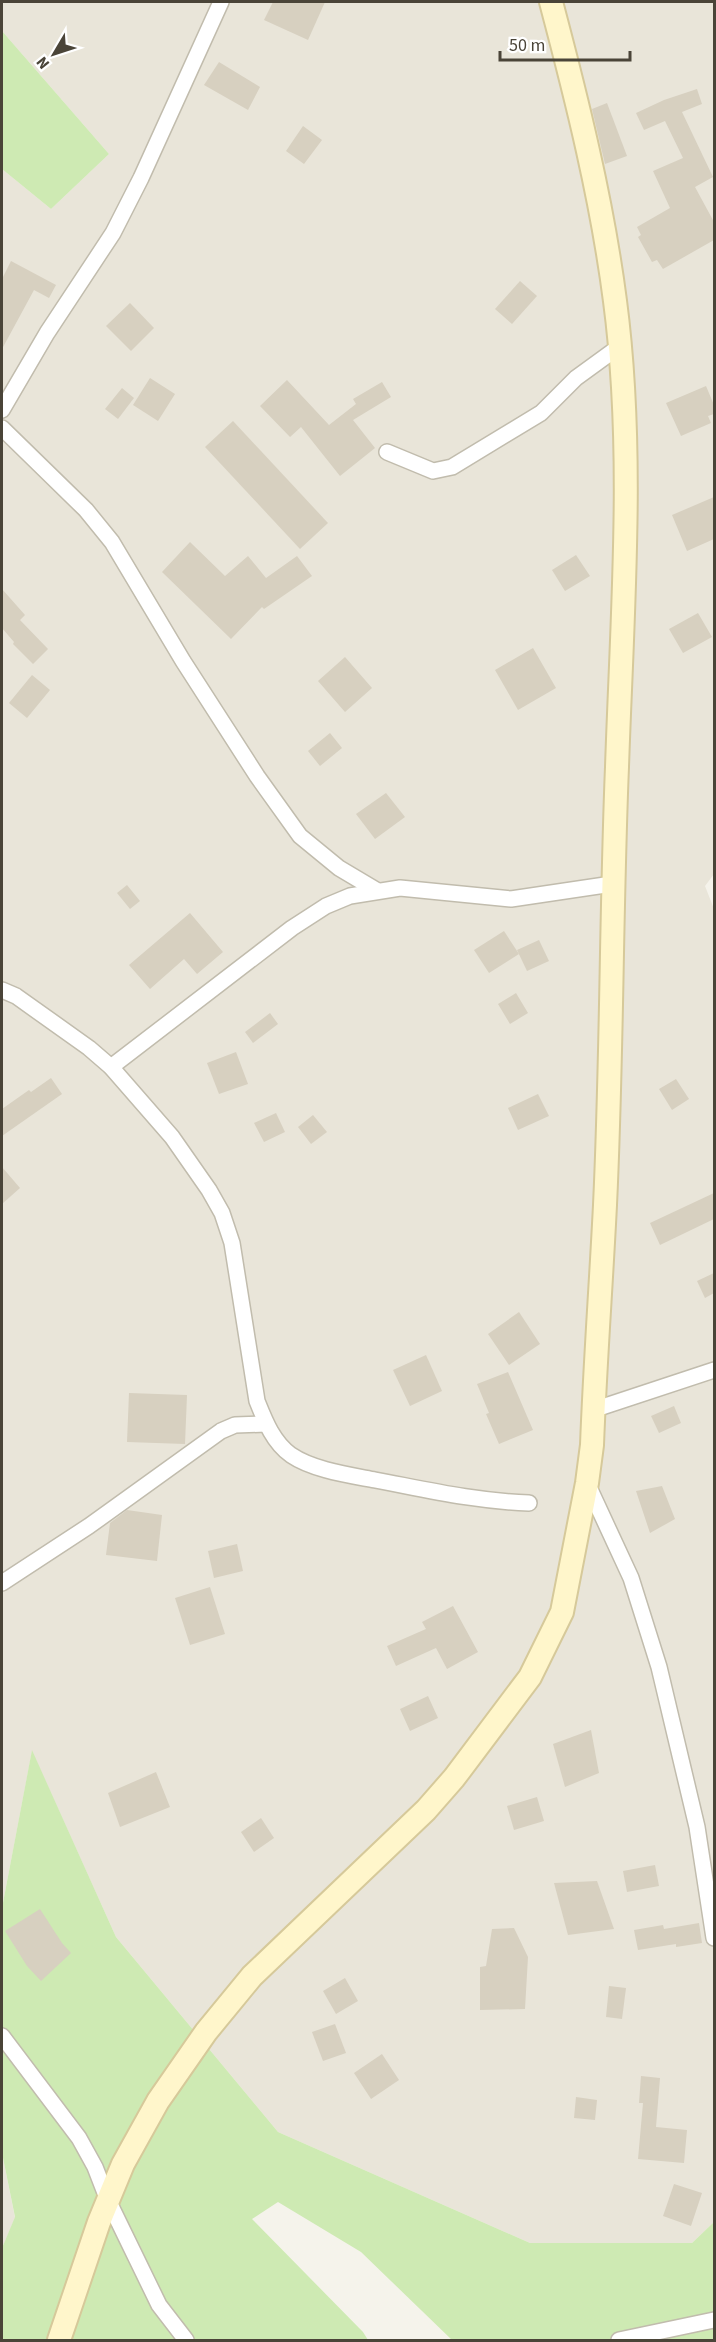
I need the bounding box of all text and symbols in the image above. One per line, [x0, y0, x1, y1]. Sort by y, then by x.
north arrow [24, 24, 84, 84]
scale bar [500, 24, 630, 62]
text: 50 m [509, 33, 545, 58]
text: N [31, 52, 55, 74]

